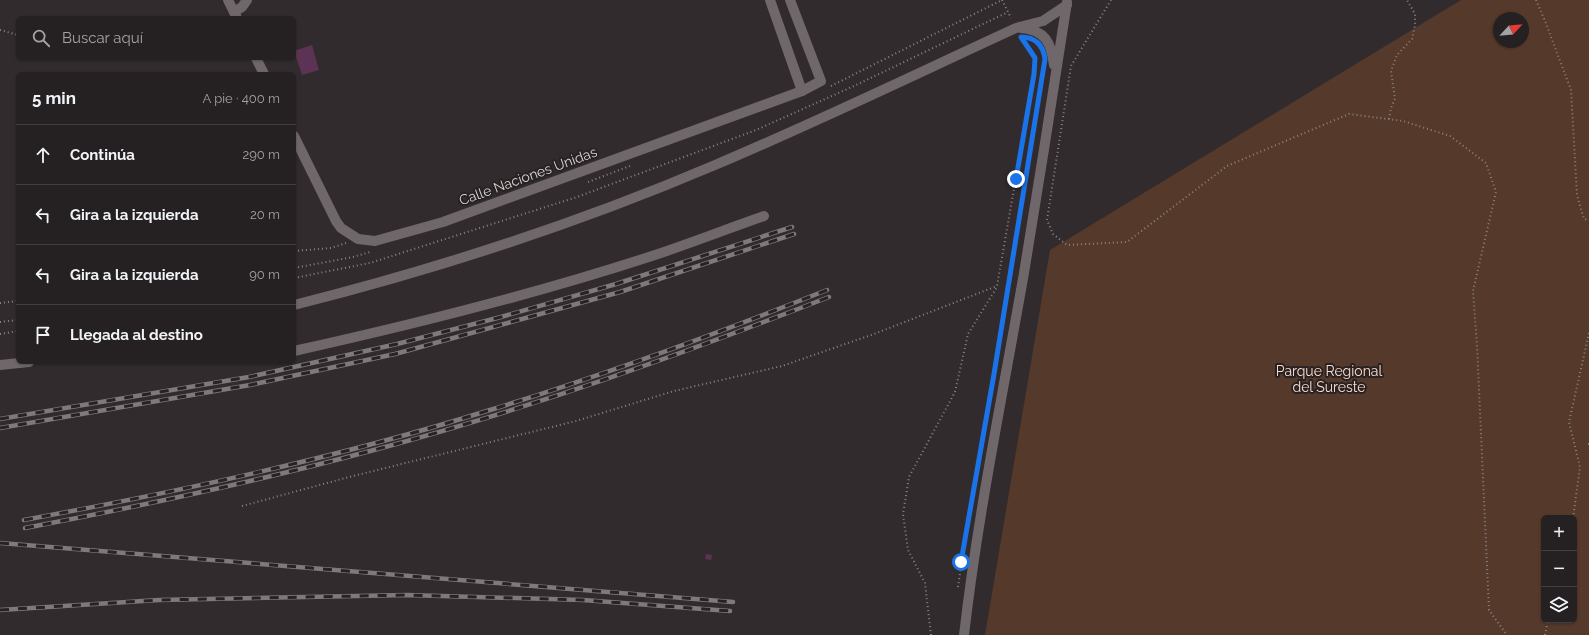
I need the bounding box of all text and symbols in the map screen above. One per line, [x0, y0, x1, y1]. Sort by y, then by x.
north arrow [1493, 12, 1529, 48]
search box [16, 16, 296, 60]
icon: search [30, 27, 52, 49]
text: Buscar aquí [62, 29, 143, 47]
text: 5 min [32, 88, 76, 108]
text: A pie · 400 m [202, 91, 280, 106]
icon: ahead [32, 144, 54, 166]
street label: Calle Naciones Unidas [457, 144, 599, 208]
text: Continúa [70, 146, 135, 164]
text: 290 m [242, 147, 280, 162]
route end [1007, 170, 1025, 188]
icon: left [32, 204, 54, 226]
text: Gira a la izquierda [70, 206, 199, 224]
text: 20 m [250, 207, 280, 222]
icon: left [32, 264, 54, 286]
text: Gira a la izquierda [70, 266, 199, 284]
text: 90 m [249, 267, 280, 282]
icon: arrive [32, 324, 54, 346]
text: Llegada al destino [70, 326, 203, 344]
park label: Parque Regional del Sureste [1276, 363, 1382, 395]
map controls [1541, 515, 1577, 623]
button: + [1541, 515, 1577, 551]
button: − [1541, 551, 1577, 587]
route start [952, 553, 970, 571]
button: layers [1541, 587, 1577, 623]

